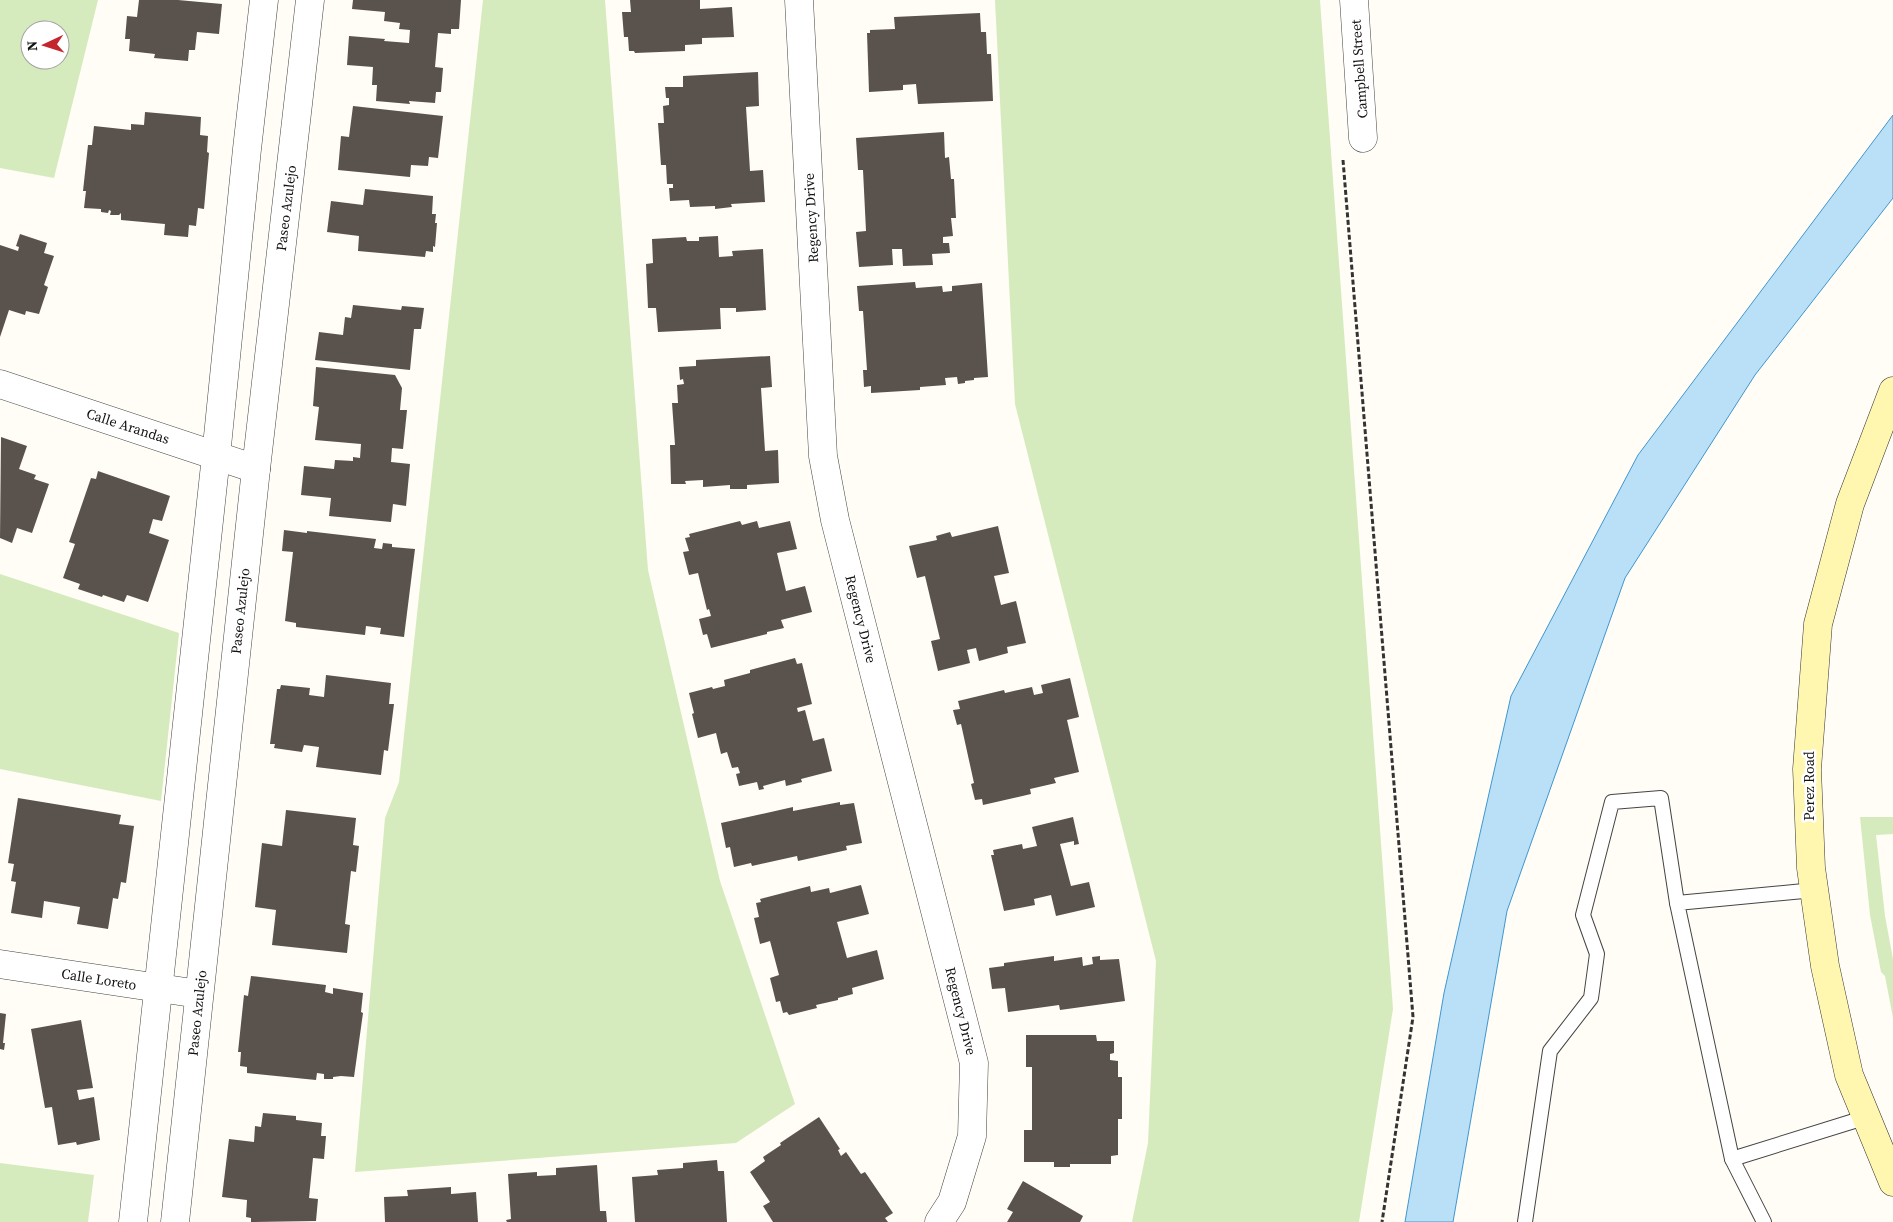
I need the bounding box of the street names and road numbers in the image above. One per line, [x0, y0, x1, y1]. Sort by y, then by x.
street label: Campbell Street [1346, 18, 1372, 119]
street label: Paseo Azulejo [271, 164, 301, 252]
street label: Regency Drive [799, 173, 823, 263]
street label: Calle Arandas [84, 403, 172, 449]
street label: Paseo Azulejo [226, 567, 254, 655]
street label: Regency Drive [840, 573, 882, 665]
street label: Perez Road [1799, 751, 1819, 821]
street label: Calle Loreto [60, 963, 138, 995]
street label: Regency Drive [940, 965, 982, 1057]
street label: Paseo Azulejo [183, 969, 211, 1057]

